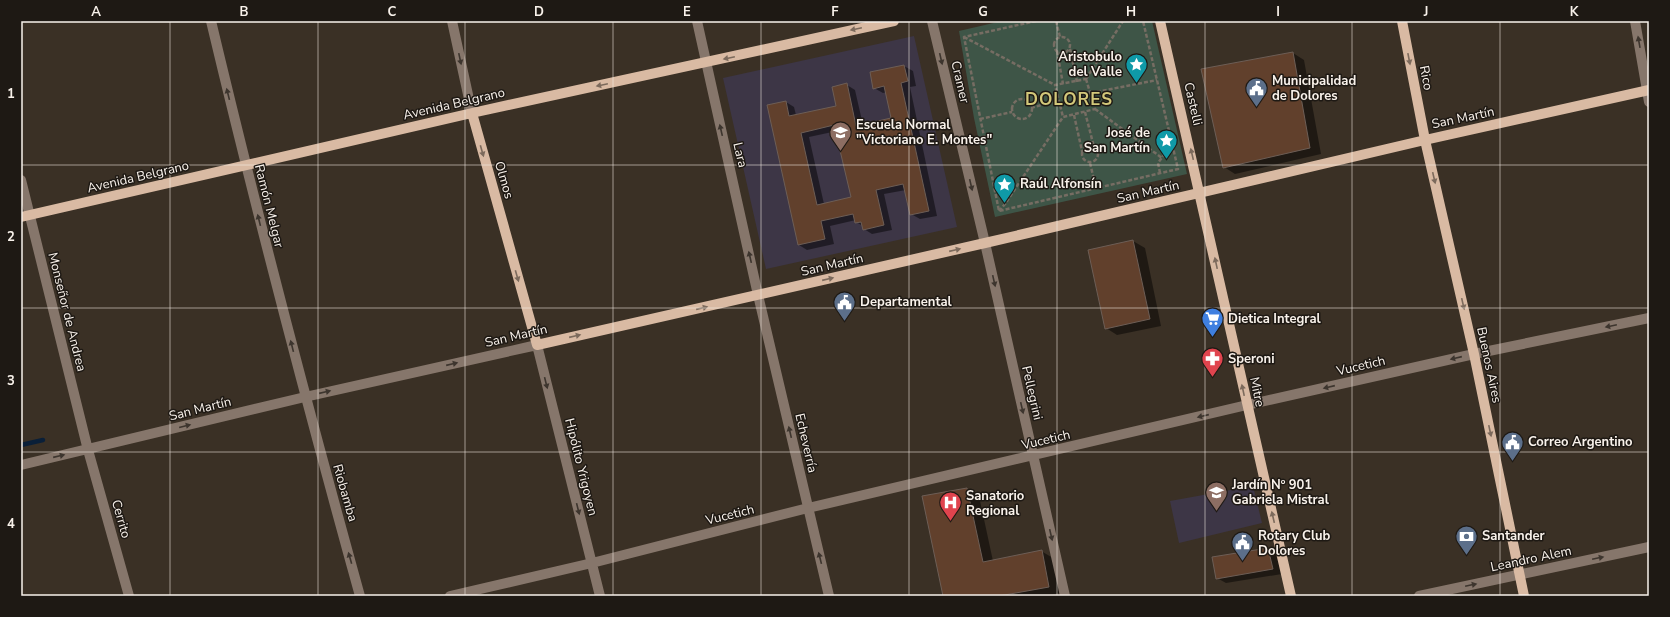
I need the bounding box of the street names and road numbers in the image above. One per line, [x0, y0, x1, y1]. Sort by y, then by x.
street label: Cramer [946, 59, 974, 105]
street label: Rico [1415, 64, 1437, 92]
street label: Castelli [1179, 81, 1207, 127]
street label: Avenida Belgrano [401, 84, 507, 124]
street label: San Martín [1430, 103, 1496, 133]
street label: Lara [728, 141, 752, 169]
street label: Avenida Belgrano [85, 157, 191, 197]
street label: Olmos [490, 159, 518, 201]
street label: Ramón Melgar [250, 162, 288, 250]
street label: San Martín [1115, 176, 1181, 208]
street label: San Martín [799, 249, 865, 281]
street label: Monseñor de Andrea [43, 251, 91, 373]
street label: San Martín [483, 320, 549, 352]
street label: Buenos Aires [1472, 325, 1506, 405]
street label: Vucetich [1334, 352, 1387, 381]
street label: Pellegrini [1017, 364, 1047, 422]
street label: Mitre [1245, 375, 1269, 409]
street label: San Martín [167, 393, 233, 425]
street label: Echeverría [790, 412, 822, 474]
street label: Hipólito Yrigoyen [560, 416, 602, 518]
street label: Vucetich [1019, 426, 1072, 455]
street label: Riobamba [328, 462, 362, 524]
street label: Cerrito [107, 498, 135, 540]
street label: Vucetich [703, 500, 756, 530]
street label: Leandro Alem [1489, 542, 1573, 576]

